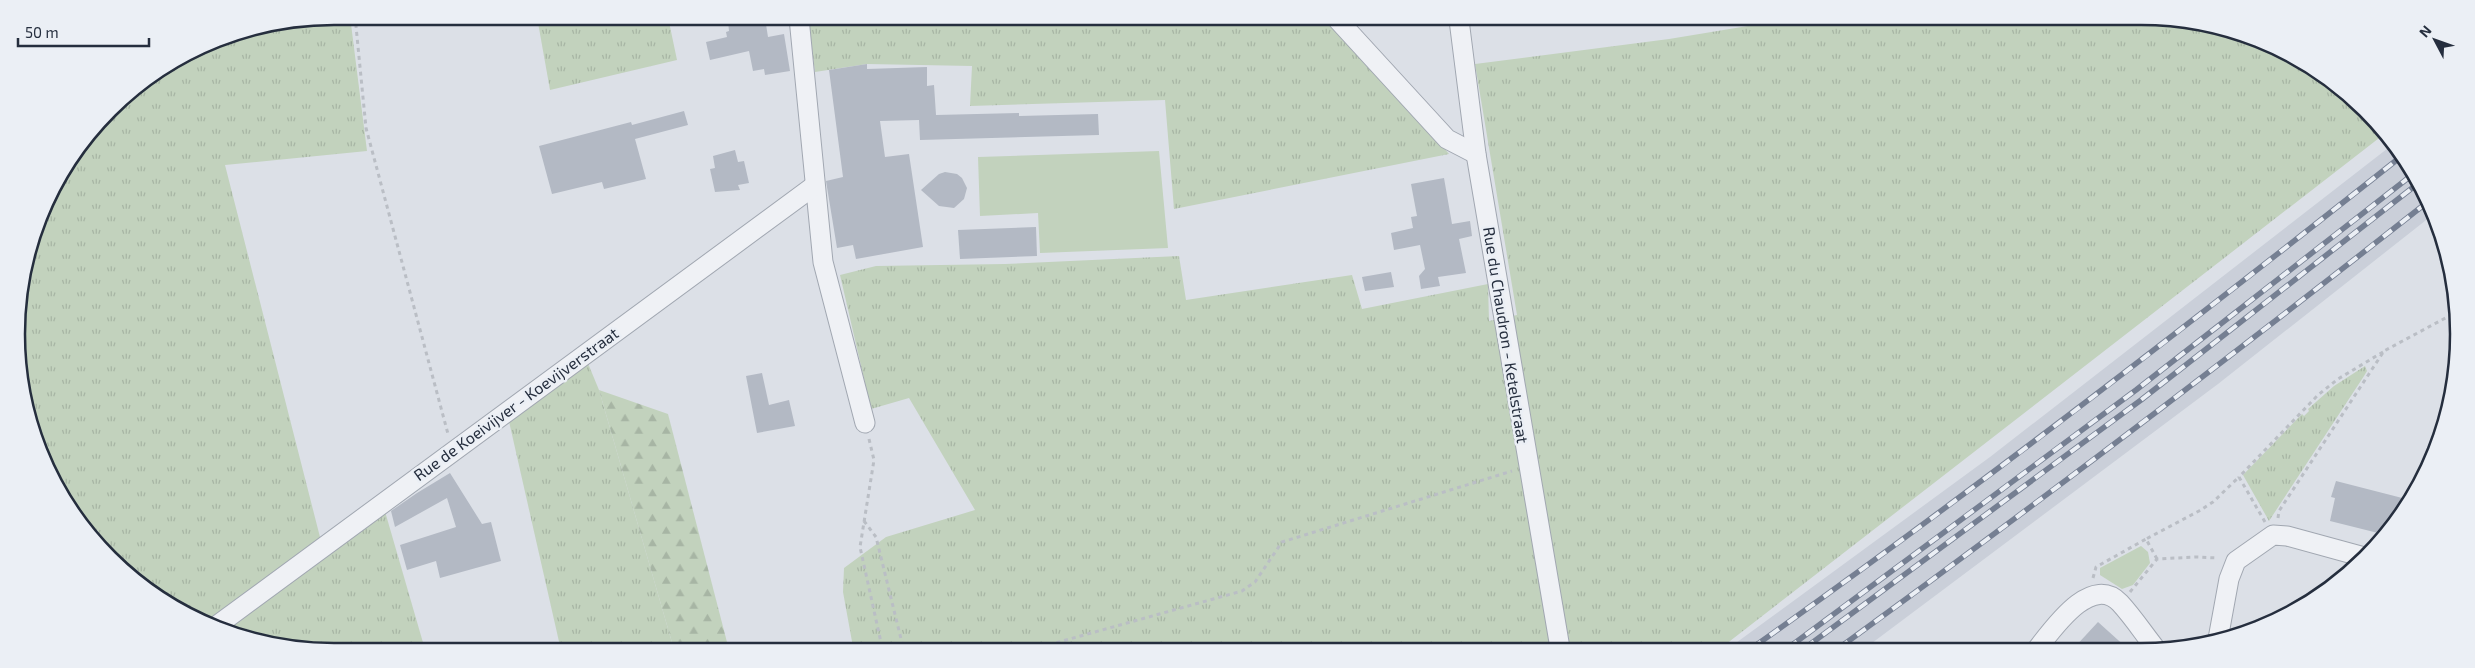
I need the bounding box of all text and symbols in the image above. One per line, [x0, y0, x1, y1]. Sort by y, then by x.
scale bar [18, 15, 149, 47]
north arrow [2410, 15, 2460, 65]
text: N [2415, 22, 2435, 41]
text: 50 m [25, 23, 59, 41]
street label: Rue du Chaudron - Ketelstraat [1480, 225, 1533, 445]
street label: Rue de Koeivijver - Koevijverstraat [410, 323, 622, 485]

